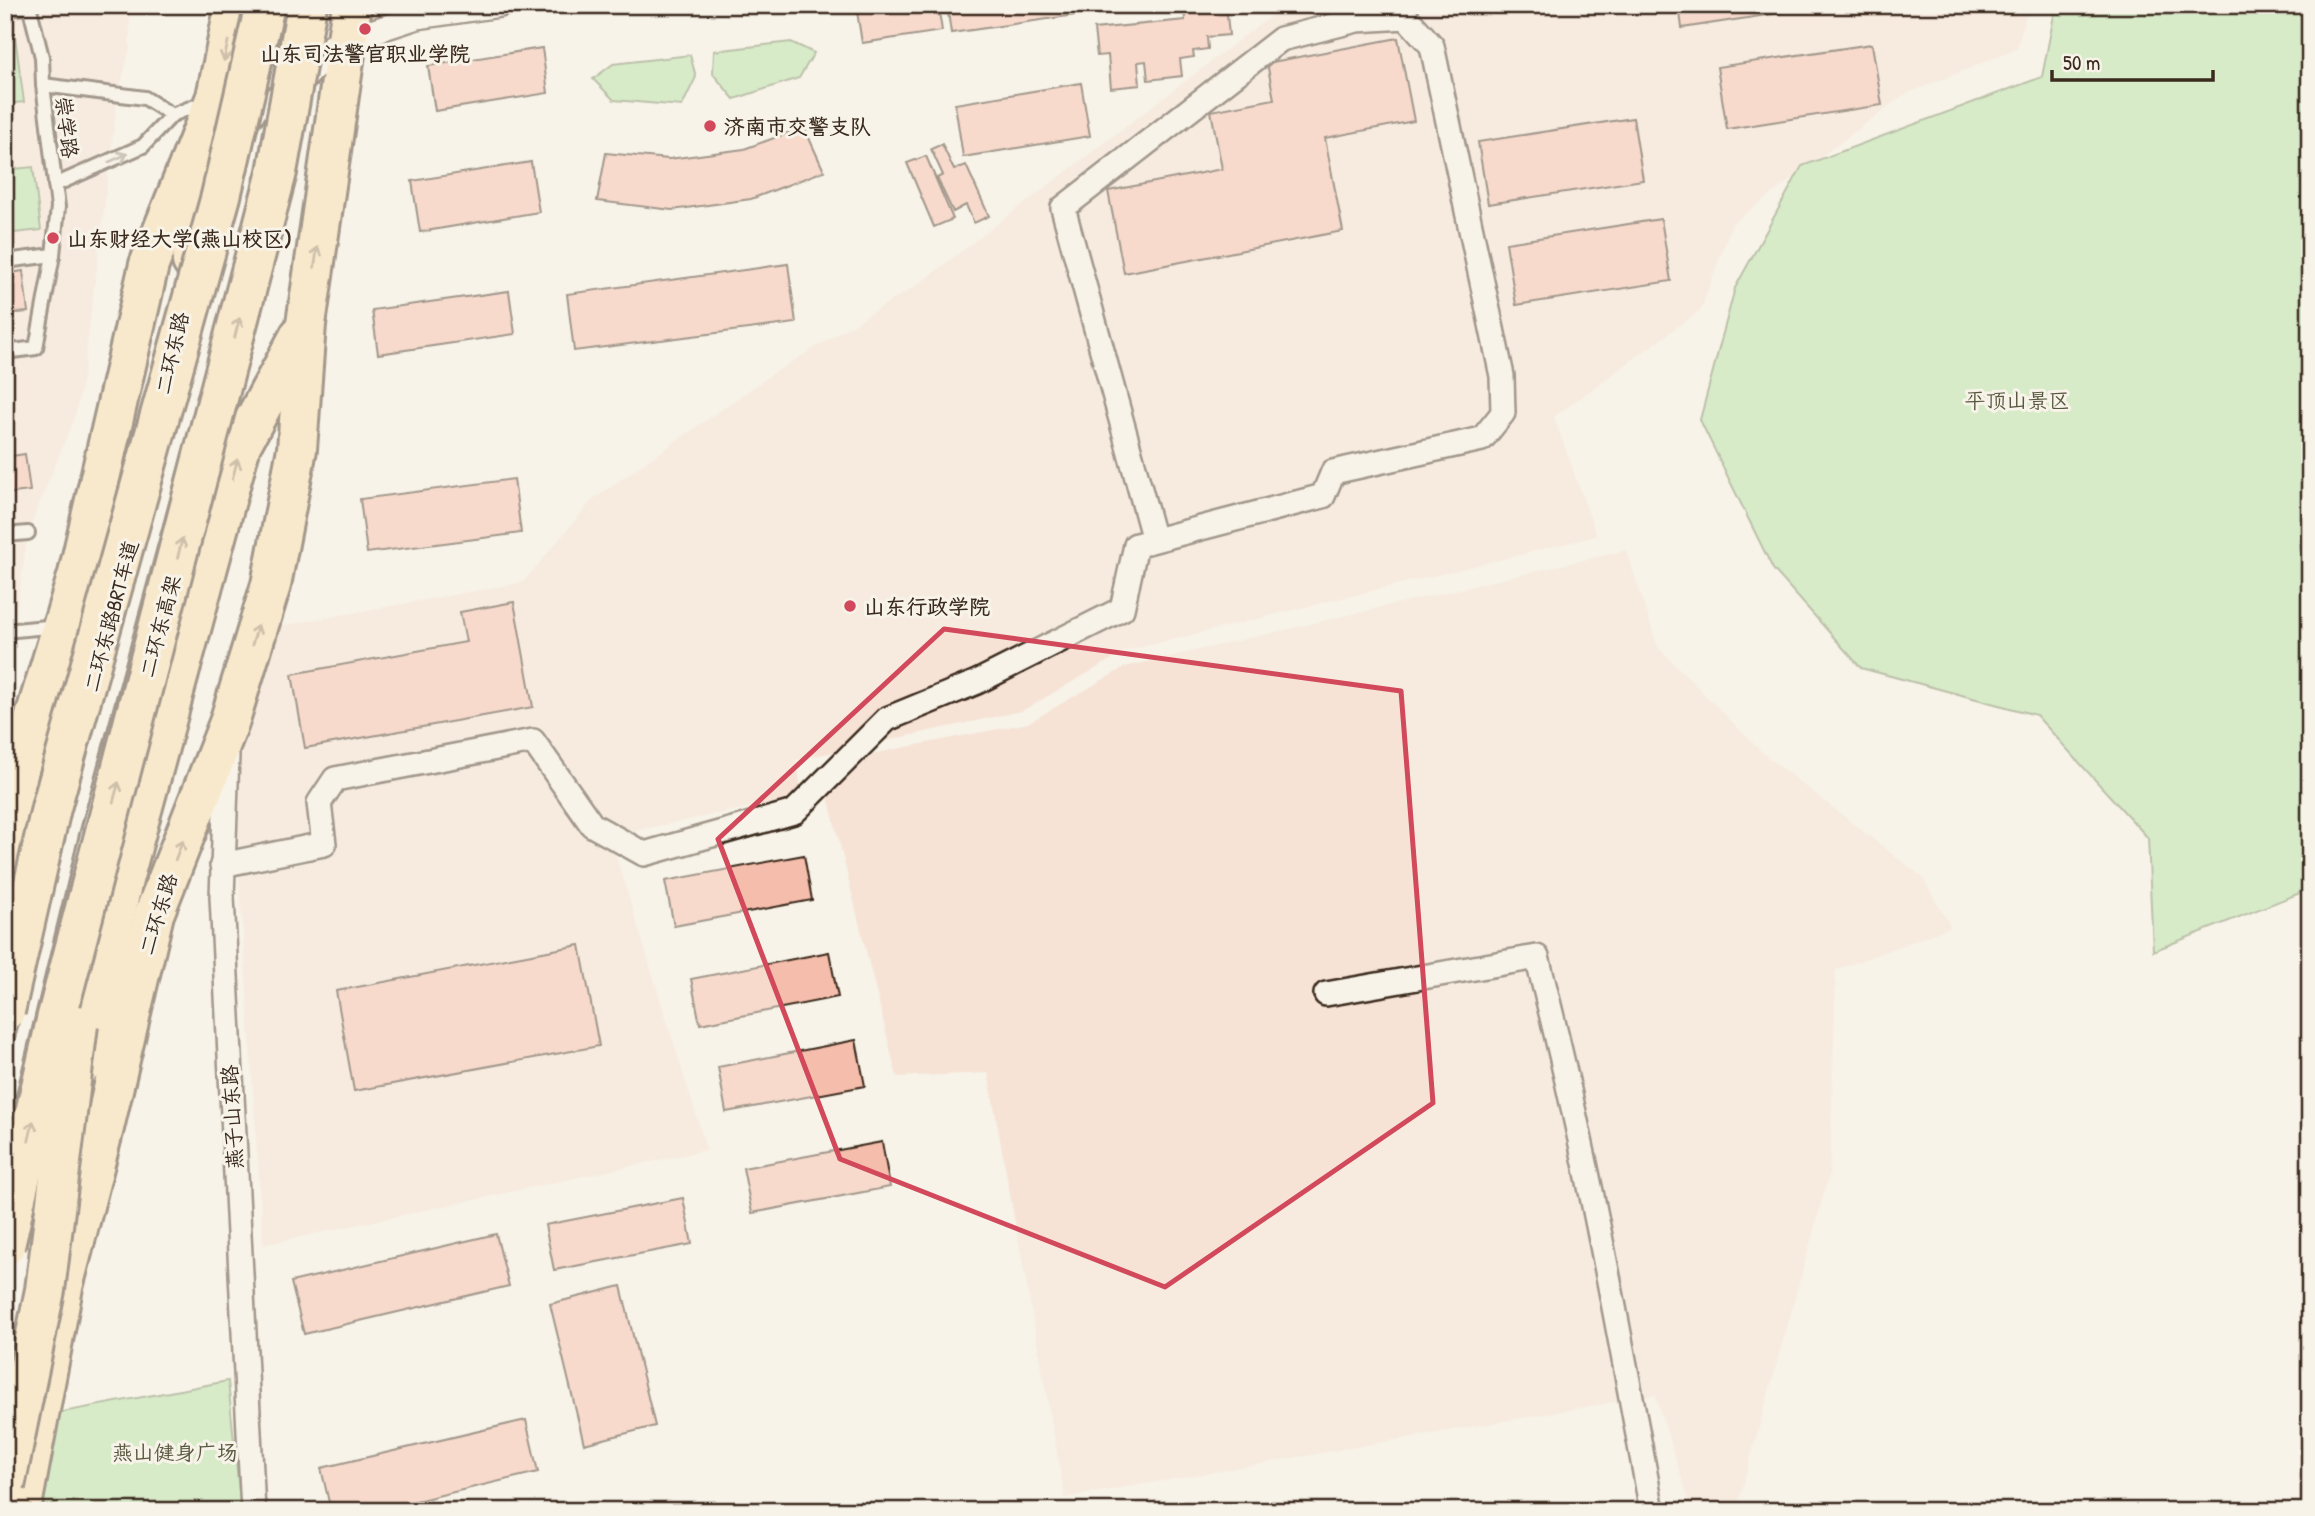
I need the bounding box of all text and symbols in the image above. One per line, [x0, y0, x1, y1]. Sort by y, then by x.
marker: 山东司法警官职业学院 [357, 21, 373, 37]
scale bar [2052, 38, 2214, 82]
one-way arrow [218, 39, 232, 62]
place label: 山东司法警官职业学院 [260, 39, 470, 68]
text: 50 m [2063, 48, 2100, 77]
street label: 崇学路 [49, 94, 85, 160]
place label: 济南市交警支队 [724, 112, 871, 141]
marker: 济南市交警支队 [702, 118, 718, 134]
one-way arrow [107, 151, 128, 164]
place label: 山东财经大学(燕山校区) [67, 224, 292, 253]
marker: 山东财经大学(燕山校区) [45, 230, 61, 246]
one-way arrow [310, 246, 323, 268]
street label: 二环东路 [148, 309, 196, 397]
one-way arrow [231, 317, 244, 340]
park label: 平顶山景区 [1965, 386, 2070, 415]
one-way arrow [229, 458, 242, 480]
street label: 二环东路BRT车道 [77, 537, 145, 695]
one-way arrow [174, 537, 187, 560]
street label: 二环东高架 [132, 572, 188, 680]
place label: 山东行政学院 [864, 592, 990, 621]
marker: 山东行政学院 [842, 598, 858, 614]
one-way arrow [250, 625, 263, 647]
one-way arrow [111, 781, 124, 803]
one-way arrow [174, 839, 186, 861]
street label: 二环东路 [132, 870, 184, 958]
street label: 燕子山东路 [215, 1064, 249, 1170]
one-way arrow [25, 1120, 38, 1143]
park label: 燕山健身广场 [112, 1438, 238, 1467]

